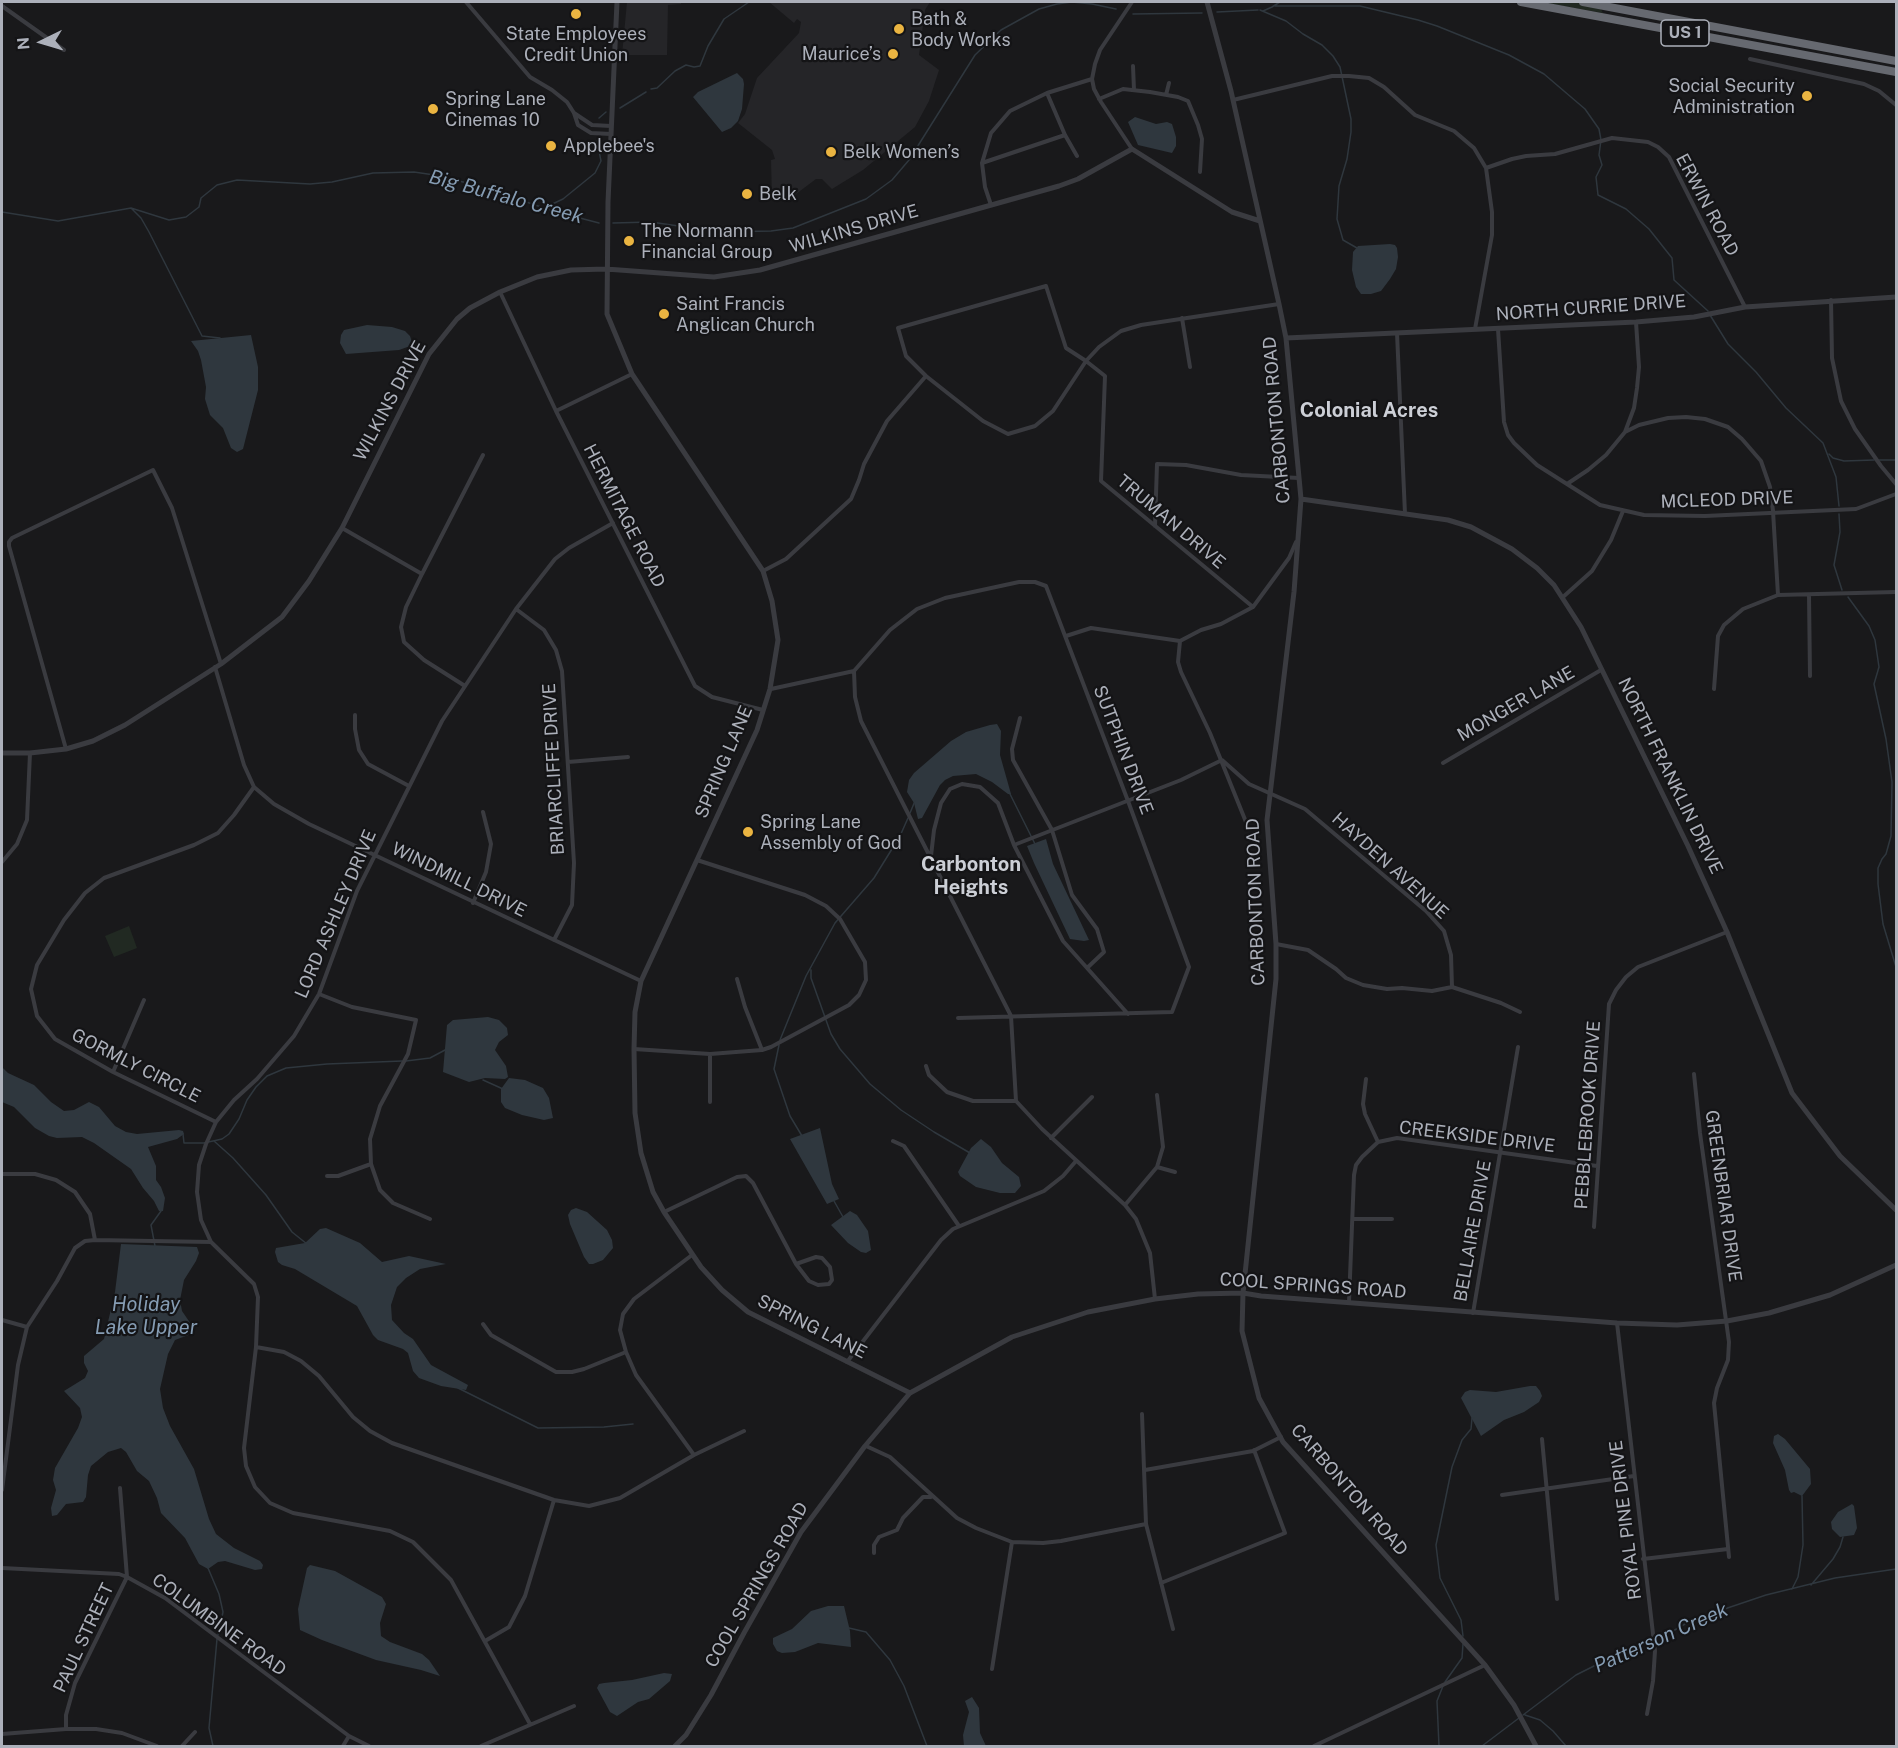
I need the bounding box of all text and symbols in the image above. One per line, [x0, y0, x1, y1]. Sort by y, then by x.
marker: State Employees Credit Union [569, 7, 583, 21]
place label: Bath & Body Works [911, 8, 1011, 50]
north arrow [12, 12, 72, 72]
road number: US 1 [1661, 20, 1709, 46]
marker: Bath & Body Works [892, 22, 906, 36]
place label: State Employees Credit Union [506, 23, 646, 66]
text: N [14, 37, 34, 51]
place label: Maurice’s [802, 43, 881, 65]
marker: Maurice’s [886, 47, 900, 61]
place label: Social Security Administration [1668, 75, 1795, 118]
place label: Spring Lane Cinemas 10 [445, 88, 546, 130]
marker: Social Security Administration [1800, 89, 1814, 103]
marker: Spring Lane Cinemas 10 [426, 102, 440, 116]
place label: Applebee's [563, 135, 655, 157]
marker: Applebee's [544, 139, 558, 153]
place label: Belk Women’s [843, 141, 960, 163]
marker: Belk Women’s [824, 145, 838, 159]
street label: ERWIN ROAD [1671, 150, 1743, 260]
water label: Big Buffalo Creek [426, 165, 586, 229]
place label: Belk [759, 183, 797, 205]
marker: Belk [740, 187, 754, 201]
street label: WILKINS DRIVE [787, 200, 921, 258]
place label: The Normann Financial Group [641, 220, 772, 262]
marker: The Normann Financial Group [622, 234, 636, 248]
street label: NORTH CURRIE DRIVE [1495, 291, 1687, 325]
place label: Saint Francis Anglican Church [676, 293, 815, 336]
marker: Saint Francis Anglican Church [657, 307, 671, 321]
street label: CARBONTON ROAD [1259, 336, 1295, 504]
street label: WILKINS DRIVE [349, 337, 431, 465]
district label: Colonial Acres [1300, 399, 1438, 423]
street label: HERMITAGE ROAD [578, 441, 670, 591]
street label: TRUMAN DRIVE [1112, 470, 1230, 574]
street label: MCLEOD DRIVE [1660, 487, 1794, 513]
street label: MONGER LANE [1453, 662, 1579, 746]
street label: NORTH FRANKLIN DRIVE [1613, 674, 1727, 878]
street label: SUTPHIN DRIVE [1088, 682, 1158, 818]
street label: BRIARCLIFFE DRIVE [539, 683, 569, 855]
street label: SPRING LANE [691, 703, 757, 821]
street label: HAYDEN AVENUE [1327, 808, 1453, 924]
place label: Spring Lane Assembly of God [760, 811, 902, 854]
street label: CARBONTON ROAD [1242, 818, 1270, 986]
marker: Spring Lane Assembly of God [741, 825, 755, 839]
street label: LORD ASHLEY DRIVE [291, 827, 381, 1001]
street label: WINDMILL DRIVE [388, 838, 530, 922]
district label: Carbonton Heights [921, 853, 1021, 900]
street label: PEBBLEBROOK DRIVE [1571, 1020, 1605, 1210]
street label: GORMLY CIRCLE [68, 1024, 204, 1108]
street label: GREENBRIAR DRIVE [1700, 1109, 1746, 1283]
street label: CREEKSIDE DRIVE [1398, 1117, 1556, 1157]
street label: BELLAIRE DRIVE [1450, 1159, 1496, 1303]
street label: COOL SPRINGS ROAD [1219, 1269, 1407, 1303]
street label: SPRING LANE [754, 1290, 870, 1364]
water label: Holiday Lake Upper [95, 1293, 197, 1340]
street label: CARBONTON ROAD [1286, 1420, 1412, 1560]
street label: ROYAL PINE DRIVE [1605, 1439, 1647, 1601]
street label: COOL SPRINGS ROAD [701, 1499, 813, 1671]
street label: COLUMBINE ROAD [148, 1569, 290, 1681]
street label: PAUL STREET [49, 1580, 119, 1696]
water label: Patterson Creek [1590, 1598, 1732, 1678]

